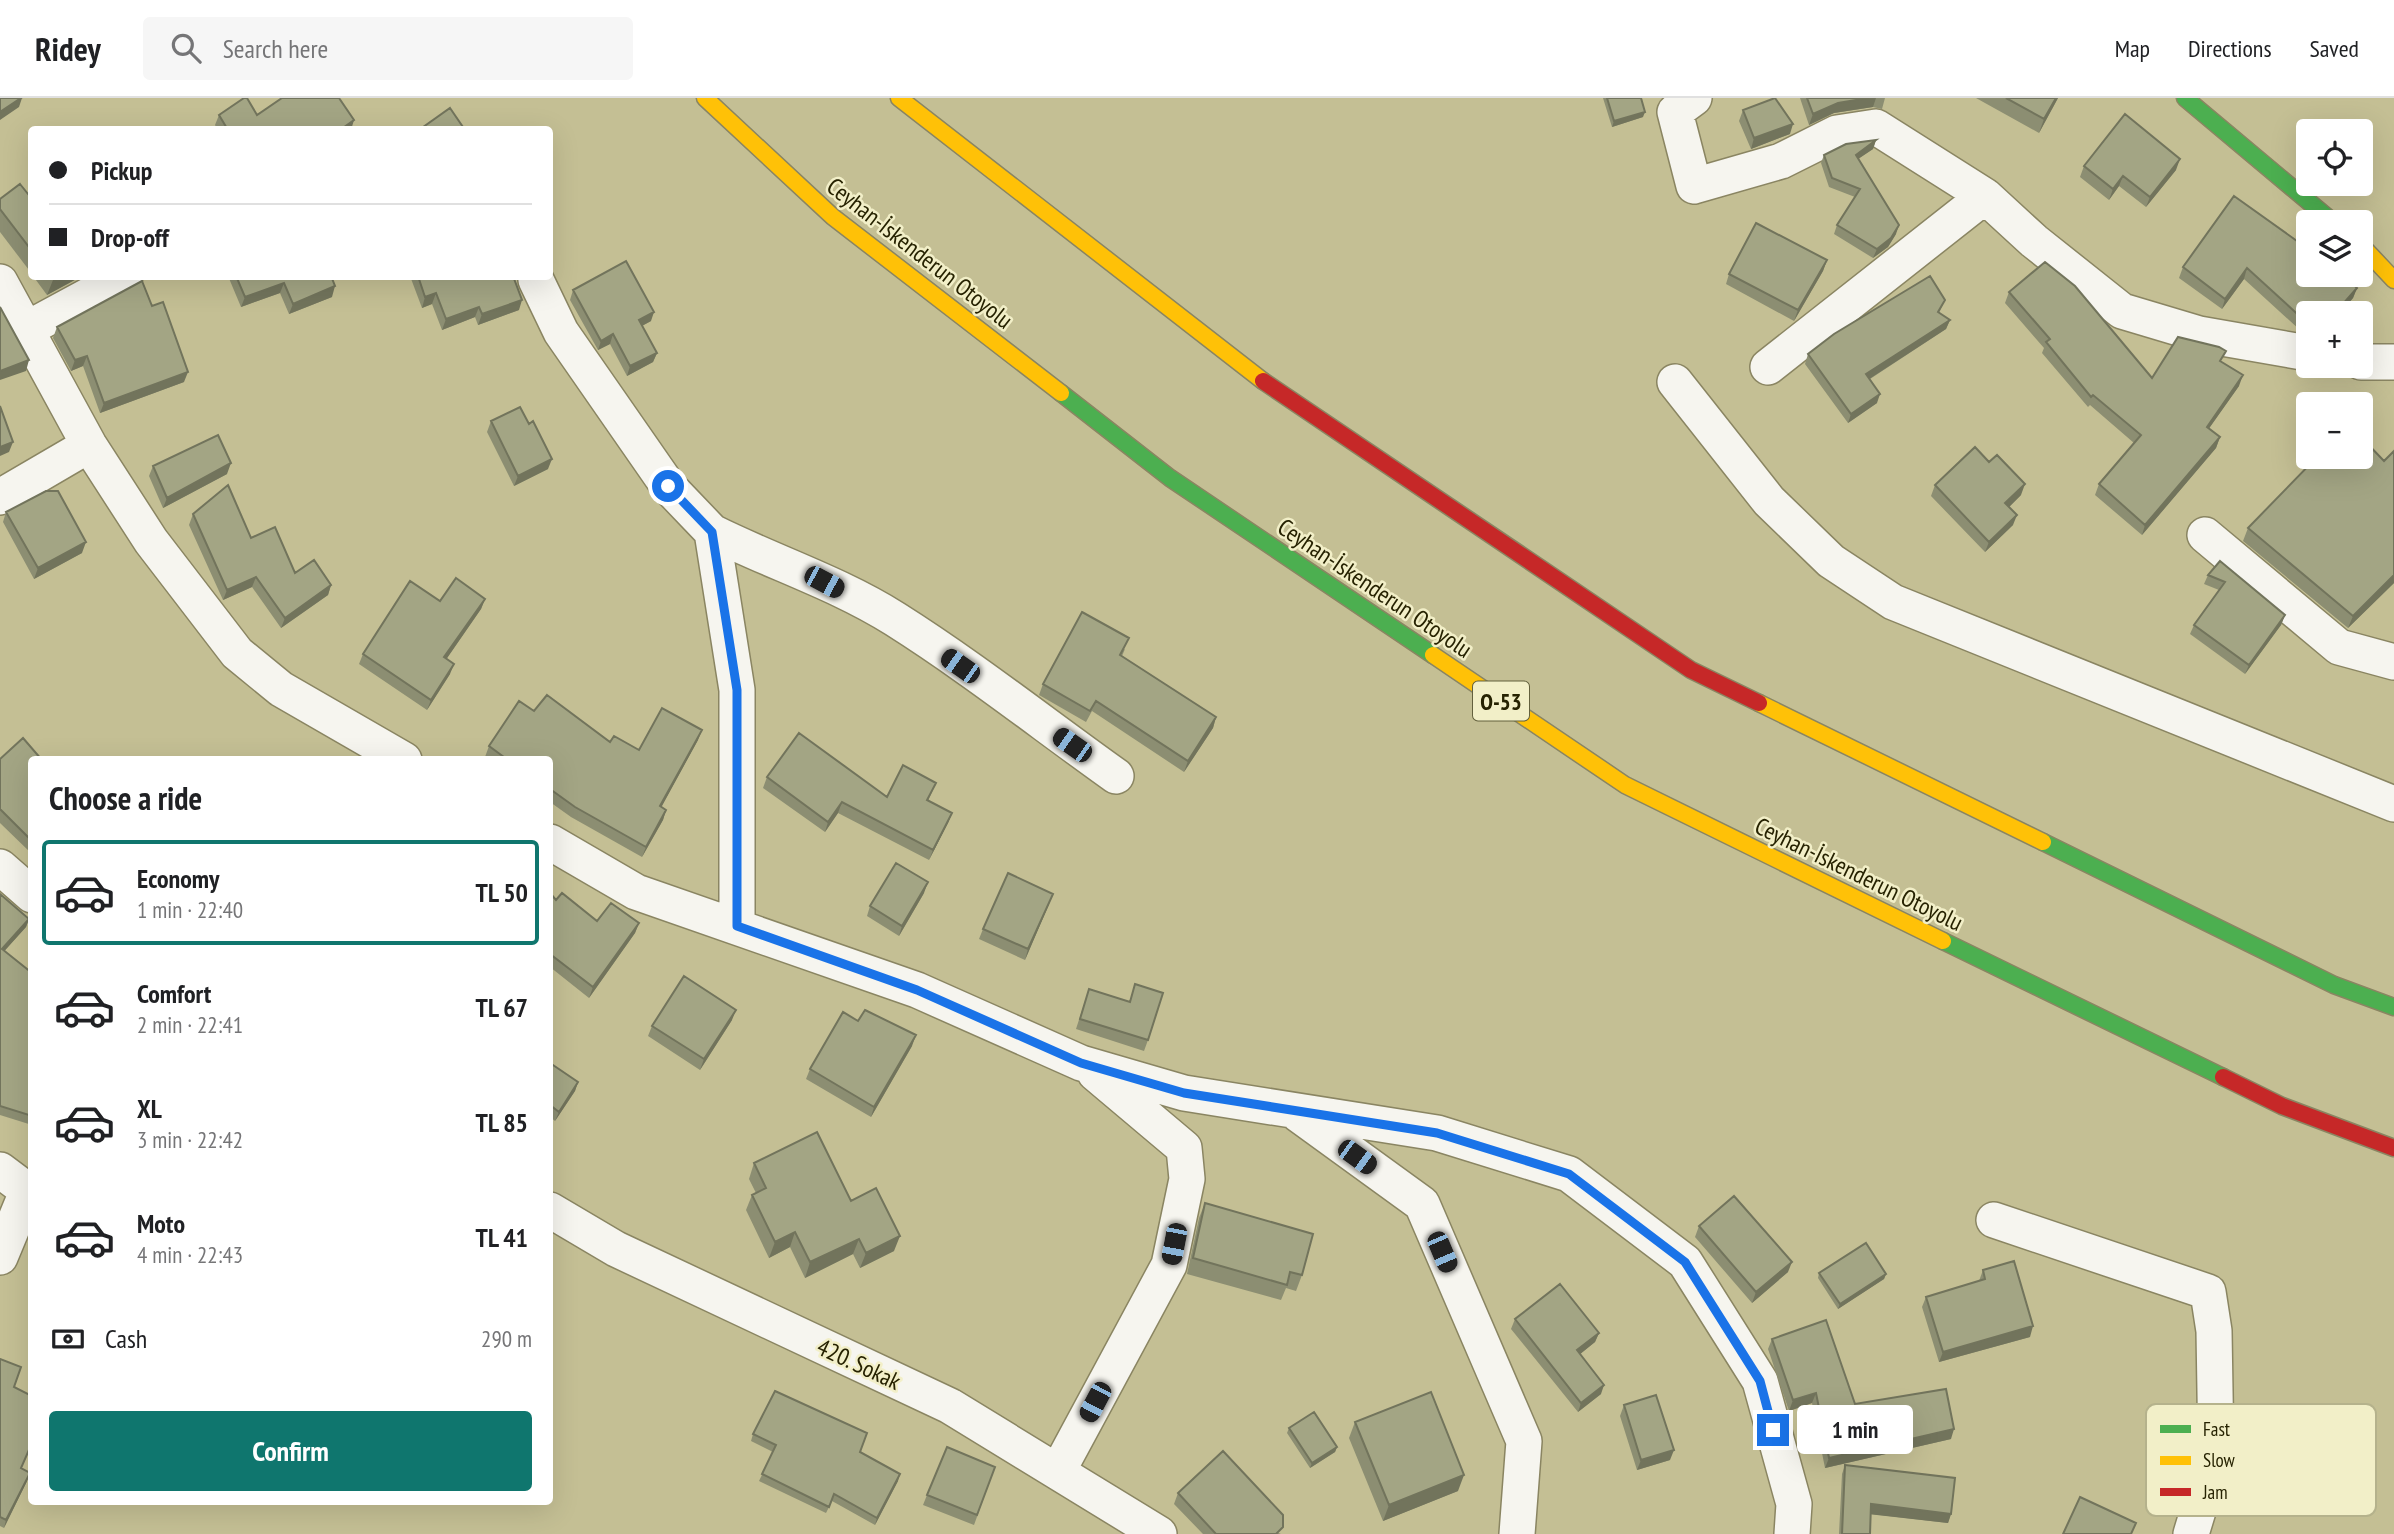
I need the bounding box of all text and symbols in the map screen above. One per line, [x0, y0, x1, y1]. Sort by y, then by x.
search box [143, 17, 633, 80]
text: Ridey [35, 27, 101, 70]
icon: search [167, 29, 205, 67]
text: Search here [223, 32, 328, 65]
text: Map [2115, 33, 2150, 64]
text: Directions [2188, 33, 2272, 64]
text: Saved [2310, 33, 2359, 64]
map controls [2296, 119, 2373, 469]
button: locate [2296, 119, 2373, 196]
text: Pickup [91, 154, 152, 187]
street label: Ceyhan-İskenderun Otoyolu [821, 171, 1019, 335]
button: layers [2296, 210, 2373, 287]
text: Drop-off [91, 221, 169, 254]
button: + [2296, 301, 2373, 378]
button: − [2296, 392, 2373, 469]
route start [652, 470, 684, 502]
street label: Ceyhan-İskenderun Otoyolu [1272, 511, 1478, 665]
car [801, 563, 848, 601]
car [937, 645, 984, 687]
road number: O-53 [1473, 681, 1529, 720]
car [1049, 724, 1096, 766]
text: Choose a ride [49, 777, 202, 819]
street label: Ceyhan-İskenderun Otoyolu [1750, 810, 1968, 938]
icon: car [53, 861, 116, 924]
text: Economy [137, 862, 219, 895]
text: TL 50 [476, 876, 528, 909]
text: 1 min · 22:40 [137, 895, 243, 924]
icon: car [53, 976, 116, 1039]
text: Comfort [137, 977, 211, 1010]
text: TL 67 [476, 991, 528, 1024]
text: 2 min · 22:41 [137, 1010, 243, 1039]
icon: car [53, 1091, 116, 1154]
text: XL [137, 1092, 162, 1125]
text: TL 85 [476, 1106, 528, 1139]
text: 3 min · 22:42 [137, 1125, 243, 1154]
car [1334, 1136, 1381, 1178]
icon: car [53, 1206, 116, 1269]
text: Moto [137, 1207, 185, 1240]
text: TL 41 [476, 1221, 528, 1254]
car [1160, 1221, 1189, 1267]
car [1425, 1229, 1460, 1275]
text: 4 min · 22:43 [137, 1240, 243, 1269]
icon: cash [49, 1320, 87, 1358]
text: Cash [105, 1322, 147, 1355]
text: 290 m [481, 1324, 532, 1353]
street label: 420. Sokak [812, 1331, 907, 1397]
car [1076, 1379, 1115, 1425]
legend [2146, 1404, 2376, 1516]
callout: 1 min [1798, 1406, 1913, 1454]
button: Confirm [49, 1411, 532, 1491]
route end [1757, 1414, 1789, 1446]
text: 1 min [1832, 1415, 1878, 1444]
text: Fast [2203, 1417, 2231, 1441]
text: Slow [2203, 1448, 2236, 1472]
text: Jam [2202, 1480, 2228, 1504]

